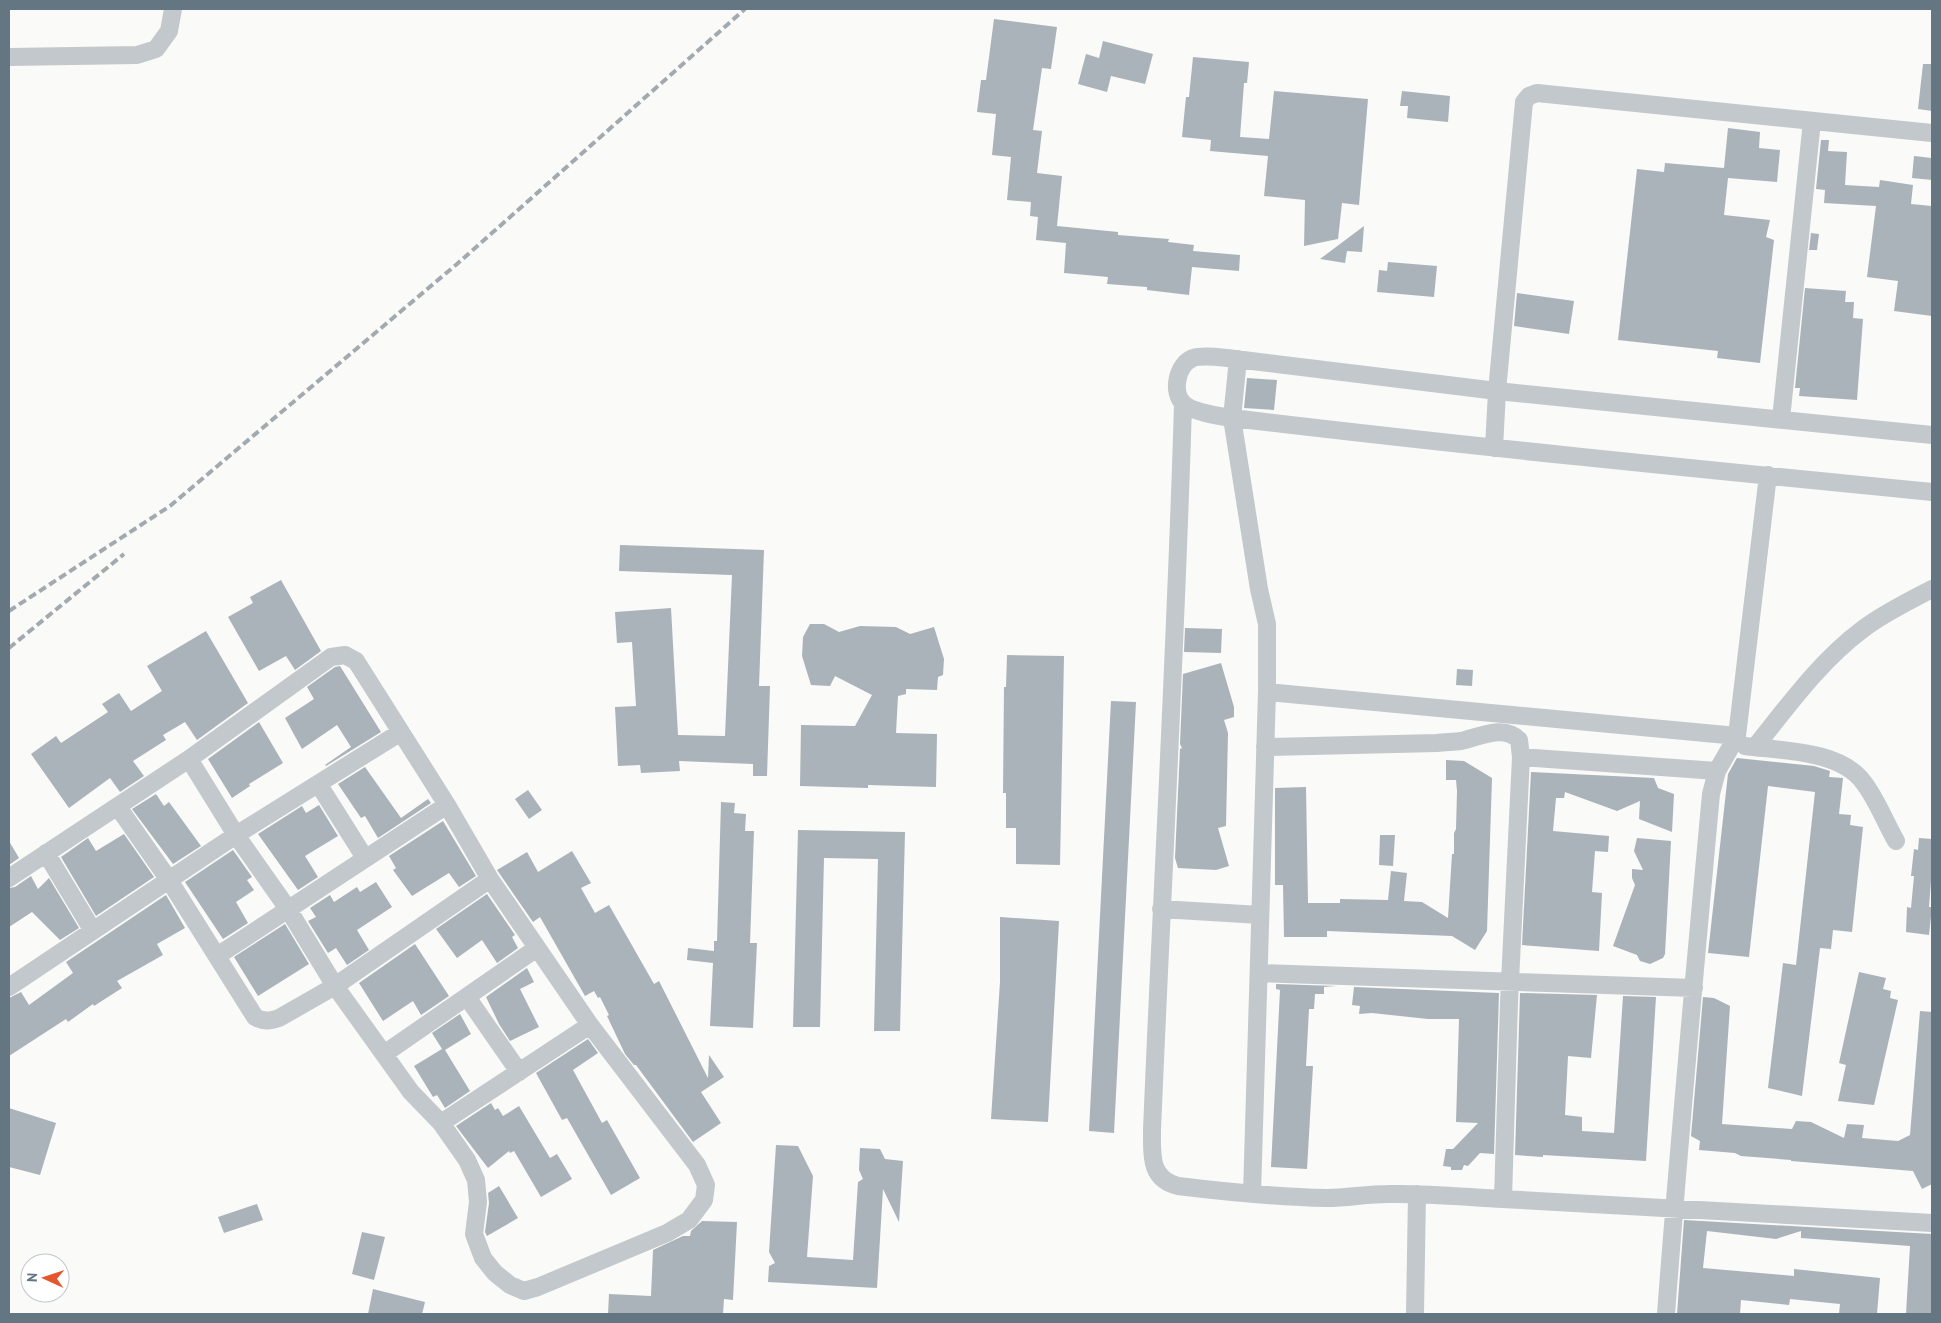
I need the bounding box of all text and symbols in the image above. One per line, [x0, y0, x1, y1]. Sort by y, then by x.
north arrow [20, 1253, 70, 1303]
text: N [23, 1272, 41, 1282]

